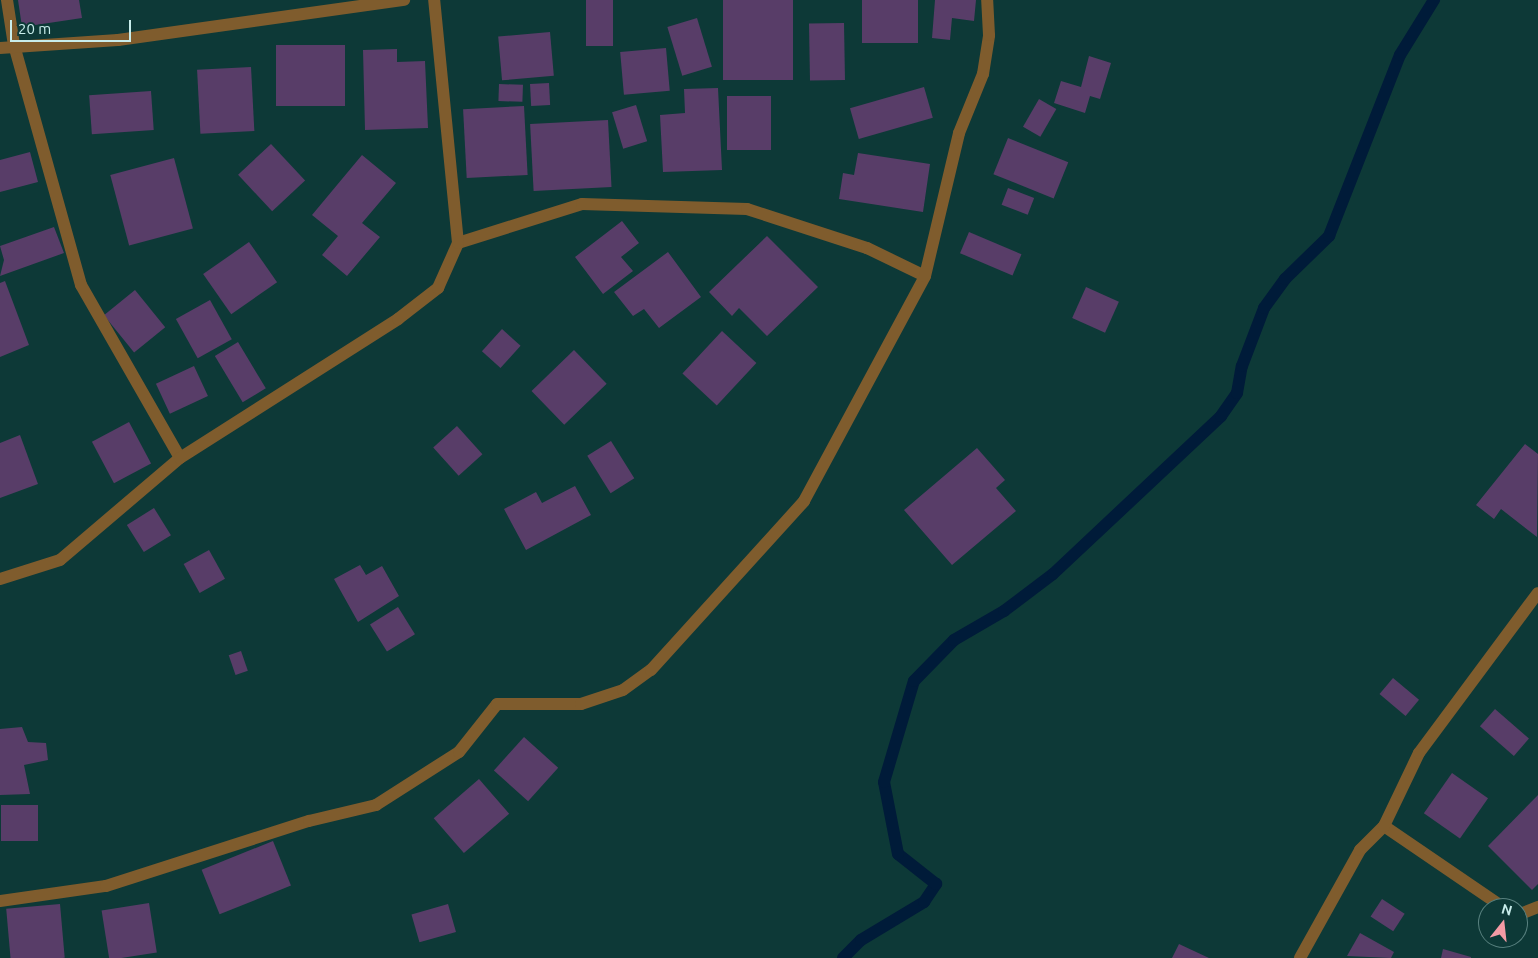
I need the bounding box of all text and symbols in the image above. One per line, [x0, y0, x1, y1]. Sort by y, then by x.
scale bar [12, 10, 134, 42]
text: 20 m [18, 20, 51, 37]
north arrow [1478, 898, 1528, 948]
text: N [1500, 900, 1514, 919]

